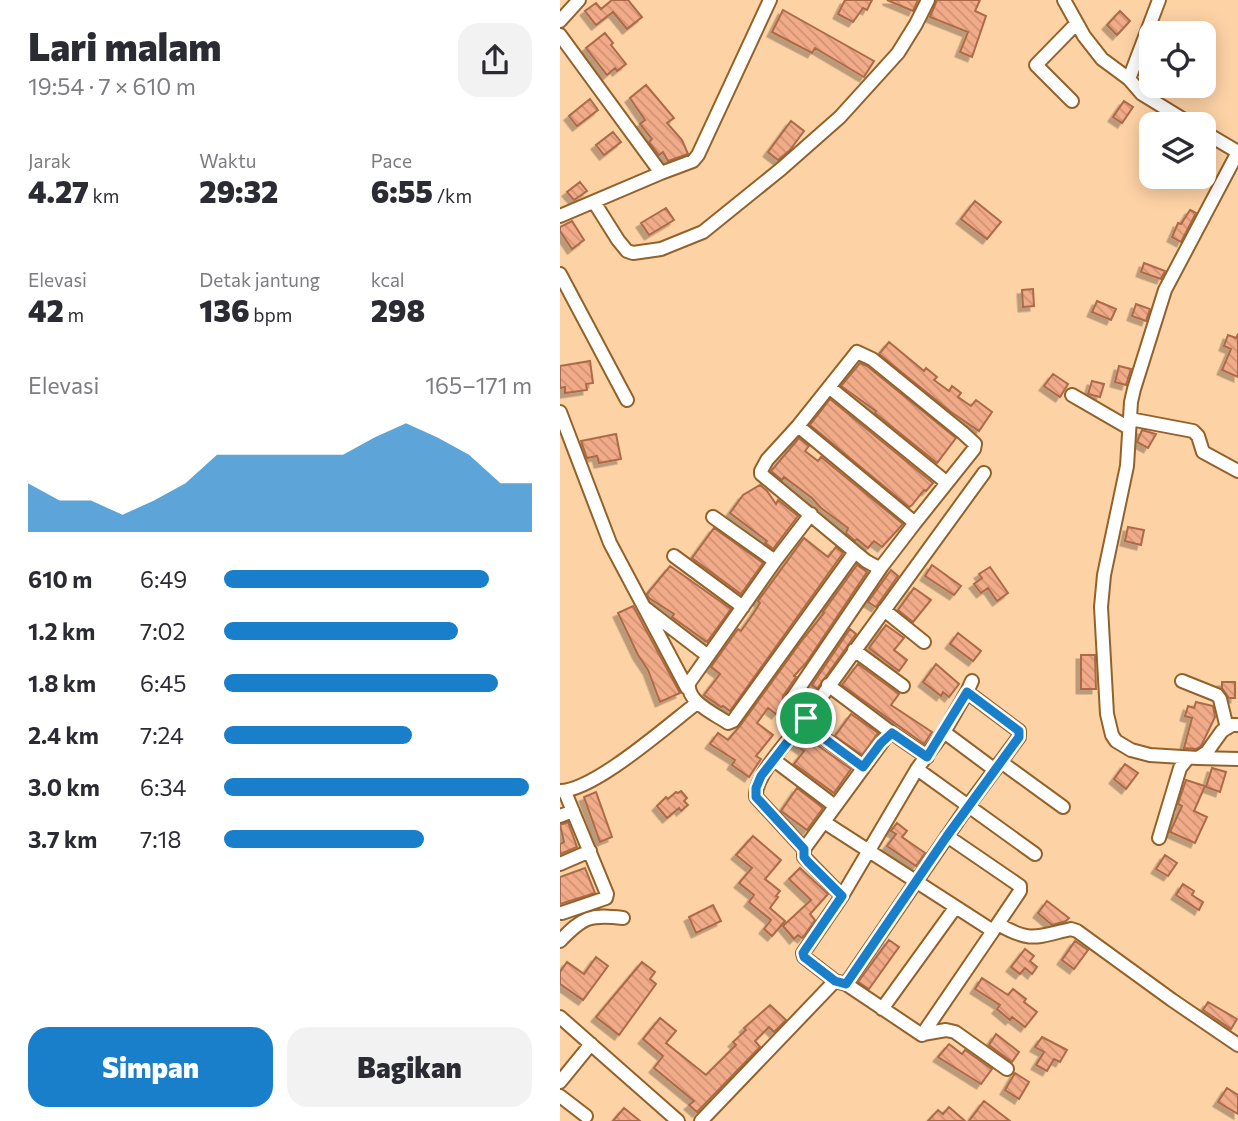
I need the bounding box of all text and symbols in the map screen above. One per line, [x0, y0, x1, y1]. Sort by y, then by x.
map controls [1139, 21, 1216, 189]
button: locate [1139, 21, 1216, 98]
text: Lari malam [28, 22, 222, 69]
button: share [458, 23, 532, 97]
text: 19:54 · 7 × 610 m [28, 72, 196, 100]
button: layers [1139, 112, 1216, 189]
text: Jarak [28, 149, 71, 172]
text: Waktu [199, 149, 256, 172]
text: Pace [371, 149, 412, 172]
text: 4.27 [28, 172, 89, 209]
text: 29:32 [199, 172, 278, 209]
text: 6:55 [371, 172, 433, 209]
text: km [89, 184, 119, 207]
text: /km [433, 184, 472, 207]
text: Elevasi [28, 268, 87, 291]
text: Detak jantung [199, 268, 320, 291]
text: kcal [371, 268, 405, 291]
text: 42 [28, 291, 64, 328]
text: 136 [199, 291, 250, 328]
text: 298 [371, 291, 425, 328]
text: m [64, 303, 84, 326]
text: bpm [250, 303, 292, 326]
text: Elevasi [28, 371, 99, 399]
text: 165–171 m [425, 371, 532, 399]
text: 610 m [28, 565, 92, 593]
text: 6:49 [140, 565, 187, 593]
text: 1.2 km [28, 617, 95, 645]
text: 7:02 [140, 617, 185, 645]
text: 1.8 km [28, 669, 96, 697]
text: 6:45 [140, 669, 186, 697]
pin [776, 688, 836, 748]
icon: arrive [787, 699, 825, 737]
text: 2.4 km [28, 721, 99, 749]
text: 7:24 [140, 721, 184, 749]
text: 3.0 km [28, 773, 100, 801]
text: 6:34 [140, 773, 186, 801]
text: 3.7 km [28, 825, 97, 853]
text: 7:18 [140, 825, 181, 853]
button: Simpan [28, 1027, 273, 1107]
button: Bagikan [287, 1027, 532, 1107]

